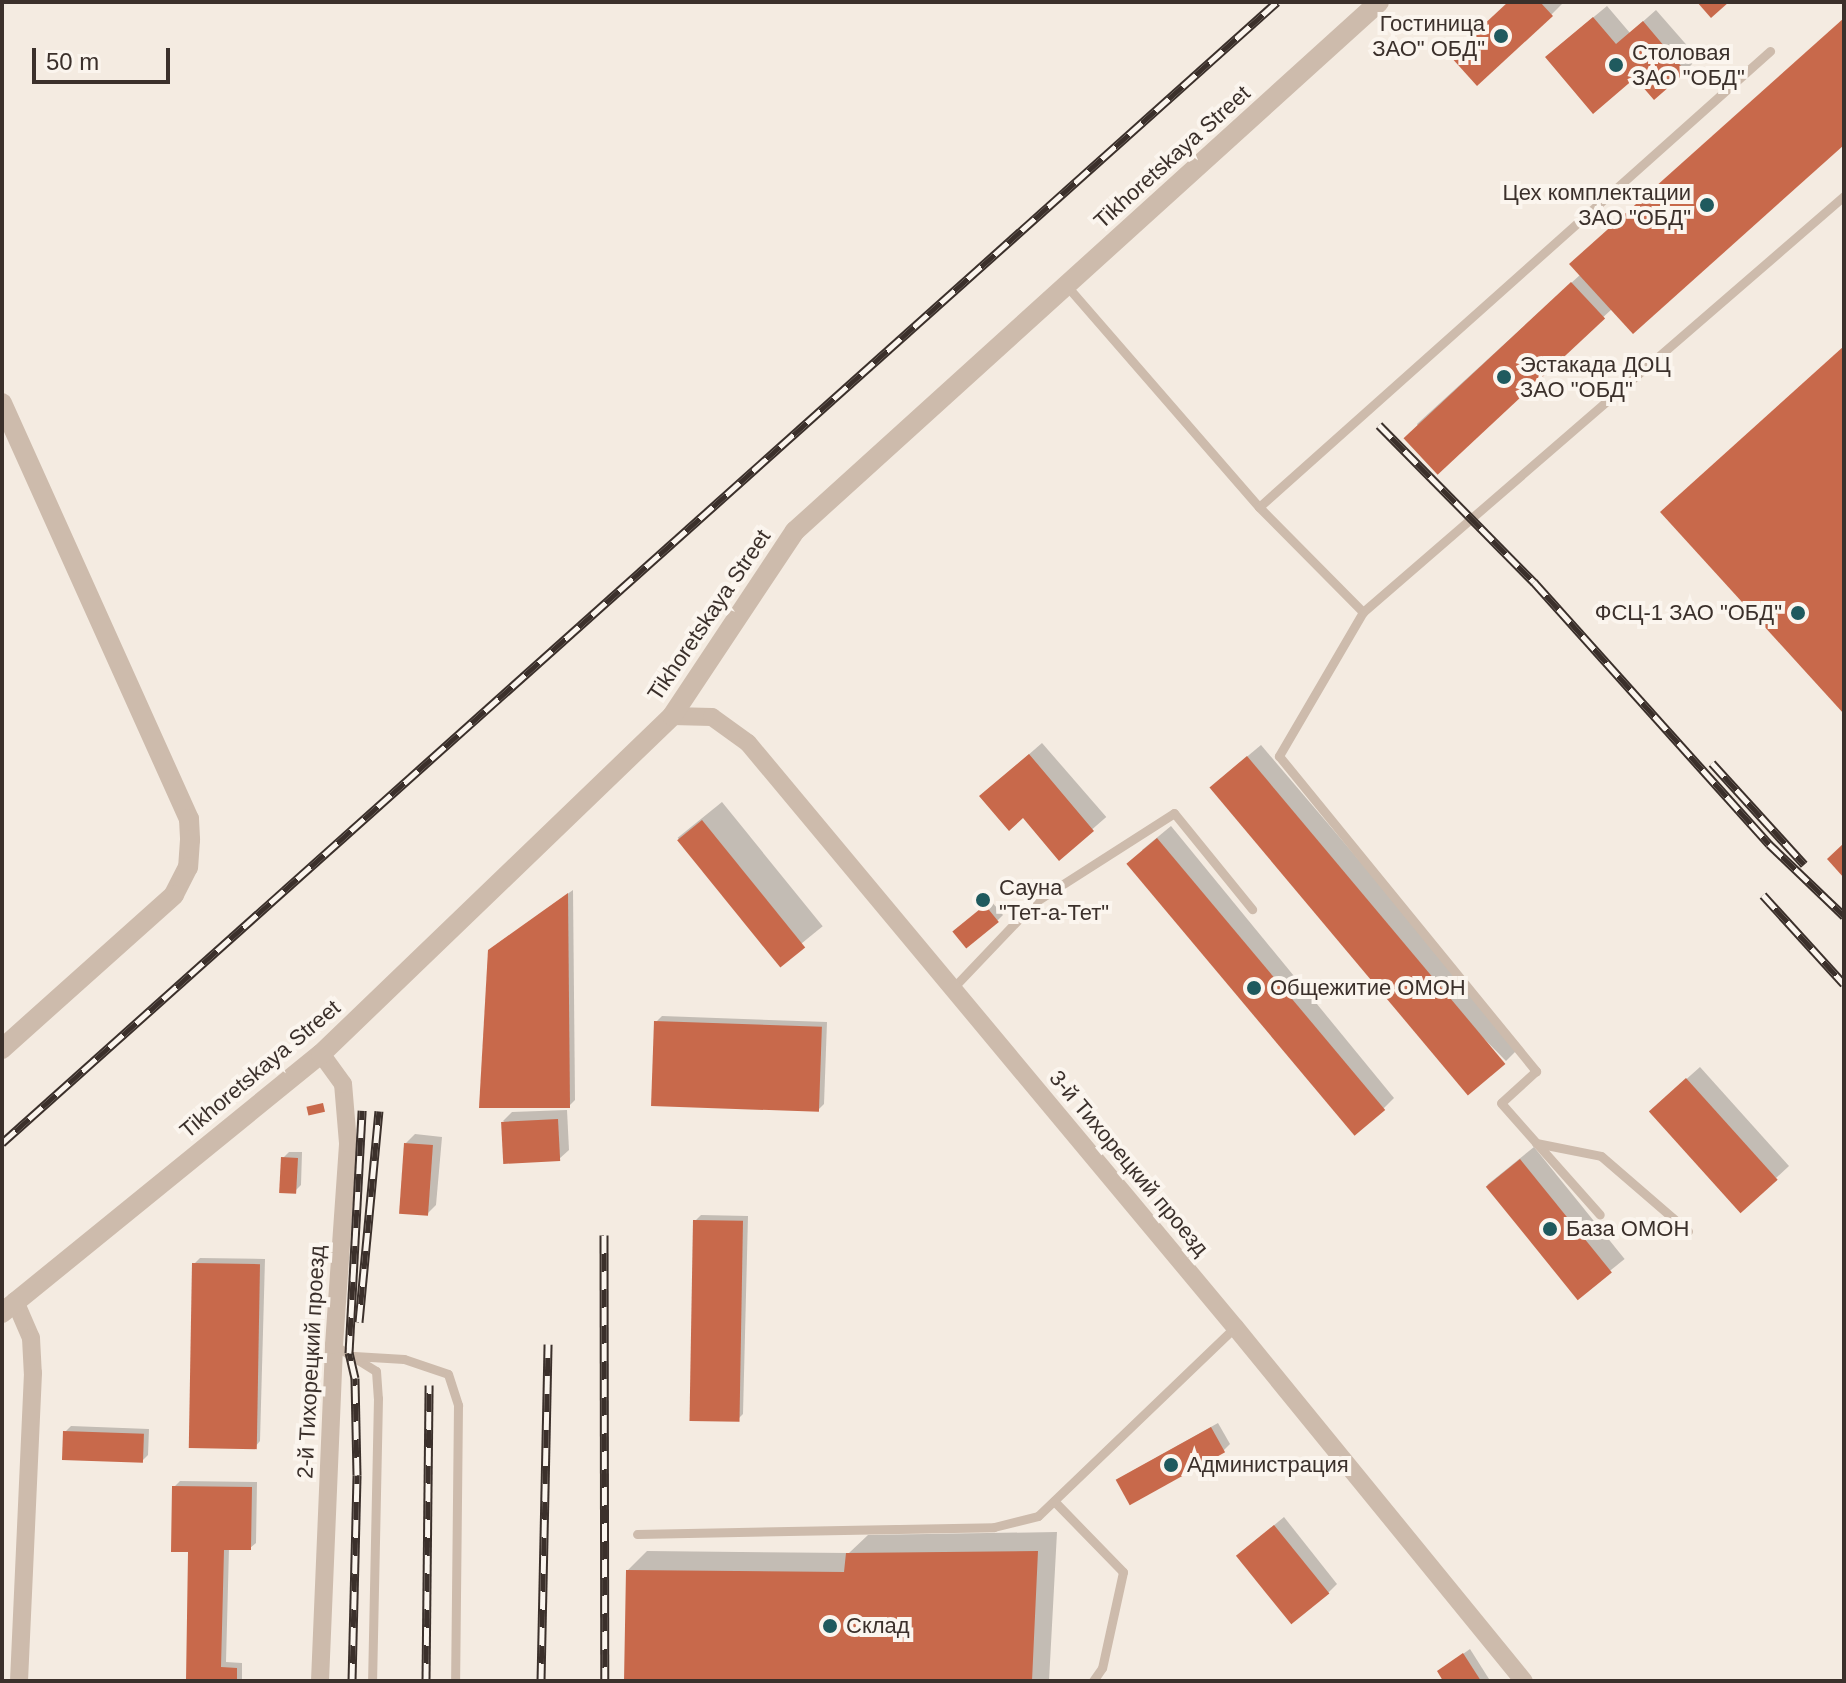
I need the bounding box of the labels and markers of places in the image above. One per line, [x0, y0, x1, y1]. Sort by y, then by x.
place label: Гостиница ЗАО" ОБД" [1372, 10, 1485, 62]
marker: Гостиница ЗАО" ОБД" [1492, 27, 1510, 45]
place label: Столовая ЗАО "ОБД" [1632, 39, 1745, 90]
marker: Столовая ЗАО "ОБД" [1607, 56, 1625, 74]
place label: Цех комплектации ЗАО "ОБД" [1503, 179, 1691, 230]
marker: Цех комплектации ЗАО "ОБД" [1698, 196, 1716, 214]
place label: Эстакада ДОЦ ЗАО "ОБД" [1520, 351, 1671, 402]
marker: Эстакада ДОЦ ЗАО "ОБД" [1495, 368, 1513, 386]
place label: ФСЦ-1 ЗАО "ОБД" [1595, 600, 1782, 626]
marker: ФСЦ-1 ЗАО "ОБД" [1789, 604, 1807, 622]
place label: Сауна "Тет-а-Тет" [999, 874, 1109, 926]
marker: Сауна "Тет-а-Тет" [974, 891, 992, 909]
place label: Общежитие ОМОН [1270, 975, 1466, 1001]
marker: Общежитие ОМОН [1245, 979, 1263, 997]
place label: База ОМОН [1566, 1216, 1689, 1242]
marker: База ОМОН [1541, 1220, 1559, 1238]
place label: Администрация [1187, 1452, 1349, 1478]
marker: Администрация [1162, 1456, 1180, 1474]
place label: Склад [846, 1613, 910, 1639]
marker: Склад [821, 1617, 839, 1635]

